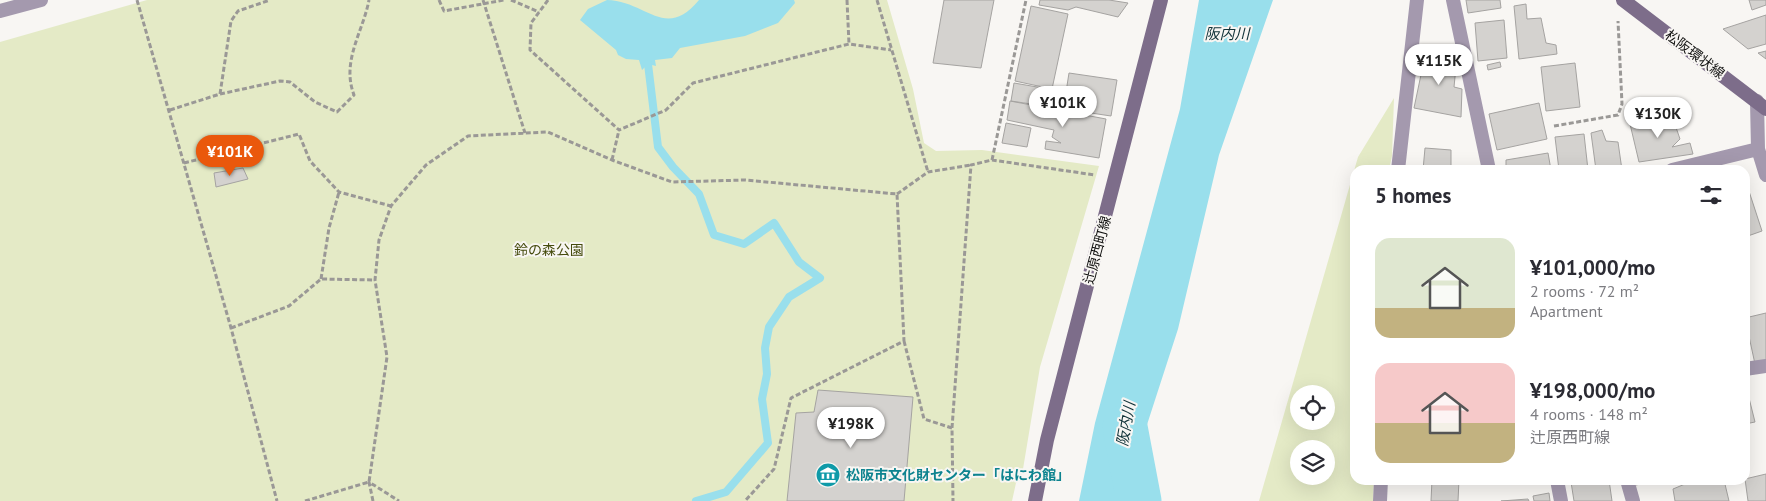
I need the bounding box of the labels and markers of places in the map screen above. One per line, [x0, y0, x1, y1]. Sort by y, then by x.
pin: ¥115K [1404, 44, 1474, 86]
pin: ¥101K [1028, 86, 1098, 128]
pin: ¥130K [1623, 96, 1693, 139]
pin: ¥101K [195, 134, 265, 177]
pin: ¥198K [816, 406, 886, 449]
museum icon: 松阪市文化財センター「はにわ館」 [815, 462, 841, 488]
place label: 松阪市文化財センター「はにわ館」 [846, 466, 1070, 484]

